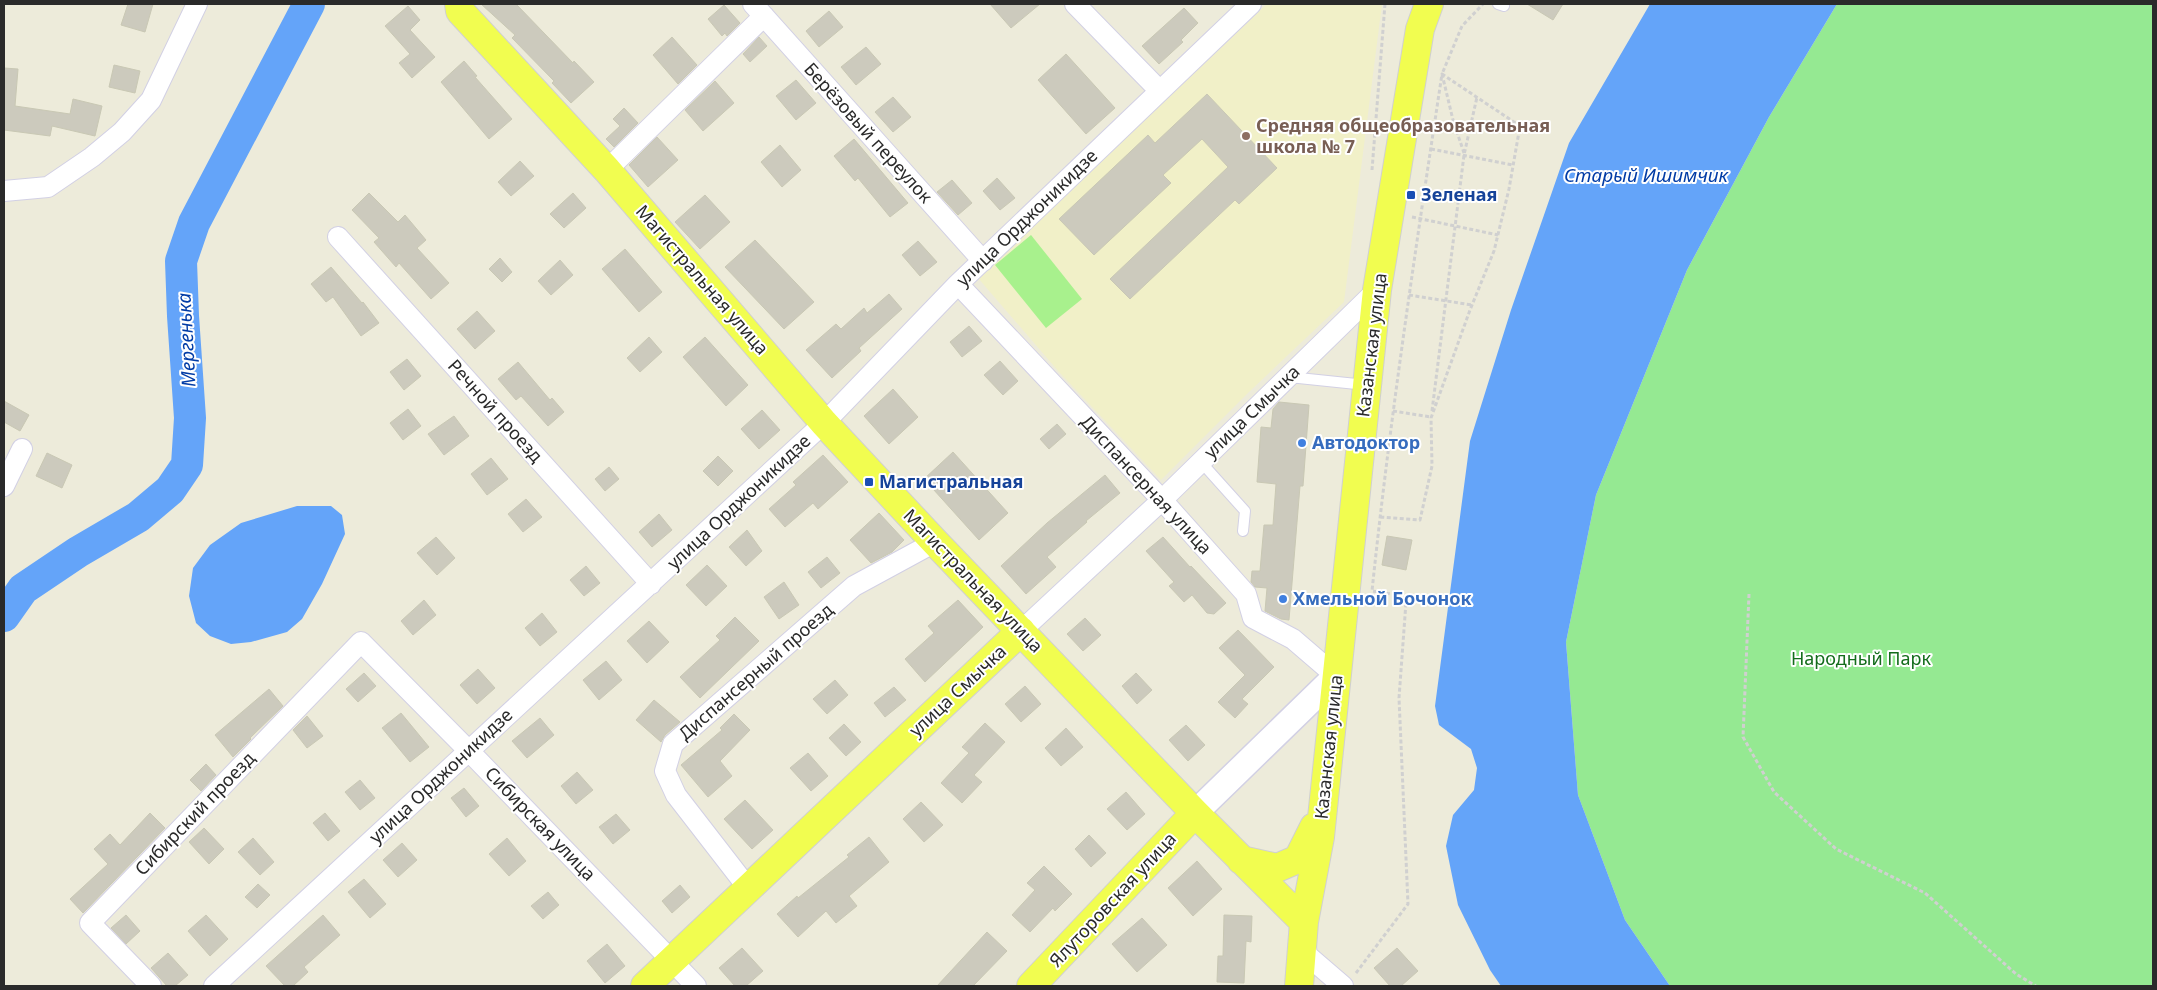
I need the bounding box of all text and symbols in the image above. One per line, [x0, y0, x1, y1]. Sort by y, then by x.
street label: Берёзовый переулок [799, 57, 939, 208]
place label: Средняя общеобразовательная школа № 7 [1256, 113, 1550, 158]
marker: Средняя общеобразовательная школа № 7 [1240, 130, 1252, 142]
street label: улица Орджоникидзе [950, 143, 1102, 291]
water label: Старый Ишимчик [1564, 162, 1730, 188]
place label: Зеленая [1421, 182, 1497, 206]
marker: Зеленая [1405, 189, 1417, 201]
street label: Магистральная улица [631, 199, 775, 359]
street label: Казанская улица [1350, 271, 1392, 418]
water label: Мергенька [171, 292, 201, 388]
street label: Речной проезд [443, 354, 548, 467]
street label: улица Смычка [1198, 359, 1304, 463]
street label: Диспансерная улица [1076, 410, 1218, 559]
street label: улица Орджоникидзе [662, 428, 815, 574]
place label: Автодоктор [1312, 430, 1420, 454]
marker: Автодоктор [1296, 437, 1308, 449]
place label: Магистральная [879, 469, 1023, 493]
marker: Магистральная [863, 476, 875, 488]
street label: Магистральная улица [899, 503, 1049, 657]
place label: Хмельной Бочонок [1293, 586, 1472, 610]
marker: Хмельной Бочонок [1277, 593, 1289, 605]
street label: Диспансерный проезд [673, 597, 838, 745]
street label: улица Смычка [904, 639, 1011, 742]
park label: Народный Парк [1791, 646, 1931, 670]
street label: Казанская улица [1308, 673, 1348, 820]
street label: улица Орджоникидзе [364, 702, 517, 848]
street label: Сибирский проезд [129, 746, 260, 880]
street label: Сибирская улица [480, 761, 601, 886]
street label: Ялуторовская улица [1043, 827, 1181, 972]

